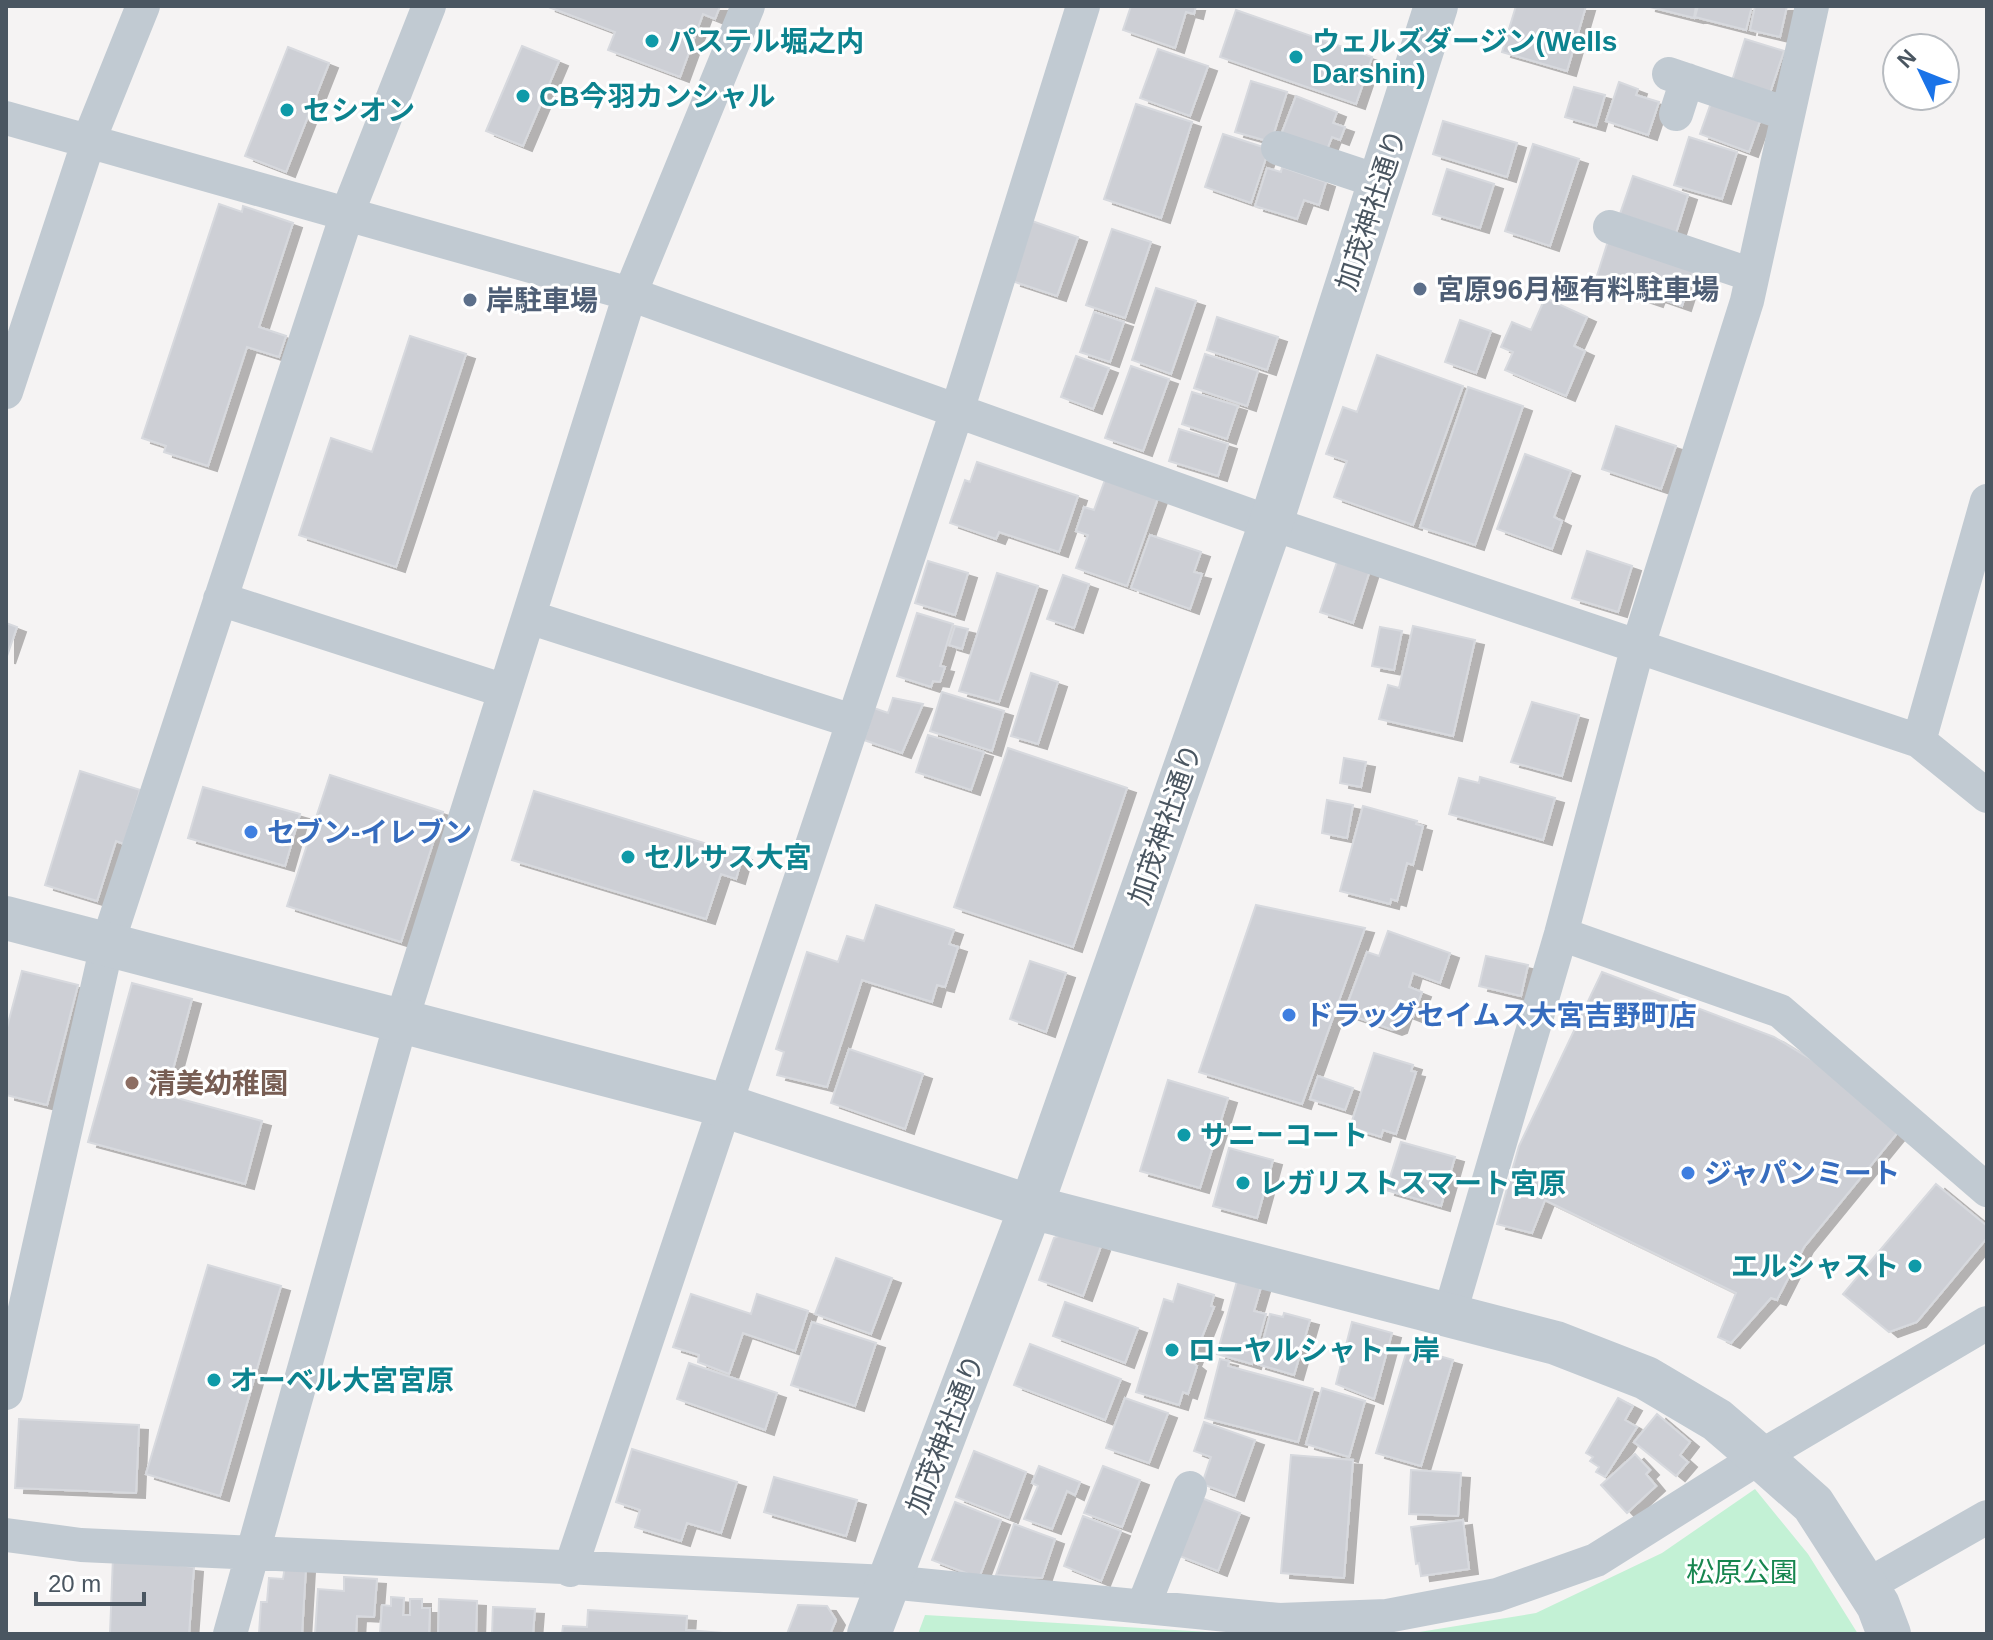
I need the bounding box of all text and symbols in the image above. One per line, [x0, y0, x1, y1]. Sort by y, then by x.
place label: パステル堀之内 [668, 26, 864, 57]
place label: ウェルズダージン(Wells Darshin) [1312, 26, 1617, 89]
marker: パステル堀之内 [643, 32, 661, 50]
north arrow [1881, 32, 1961, 112]
text: N [1892, 44, 1921, 73]
marker: ウェルズダージン(Wells Darshin) [1287, 48, 1305, 66]
place label: CB今羽カンシャル [539, 81, 775, 112]
marker: CB今羽カンシャル [514, 87, 532, 105]
place label: セシオン [303, 95, 415, 126]
marker: セシオン [278, 101, 296, 119]
street label: 加茂神社通り [1331, 125, 1412, 295]
place label: 宮原96月極有料駐車場 [1436, 274, 1719, 305]
marker: 宮原96月極有料駐車場 [1411, 280, 1429, 298]
place label: 岸駐車場 [486, 285, 598, 316]
marker: 岸駐車場 [461, 291, 479, 309]
street label: 加茂神社通り [1123, 740, 1207, 909]
place label: セブン-イレブン [267, 817, 472, 848]
marker: セブン-イレブン [242, 823, 260, 841]
place label: セルサス大宮 [644, 842, 811, 873]
marker: セルサス大宮 [619, 848, 637, 866]
place label: ドラッグセイムス大宮吉野町店 [1305, 1000, 1696, 1031]
marker: ドラッグセイムス大宮吉野町店 [1280, 1006, 1298, 1024]
place label: 清美幼稚園 [148, 1068, 288, 1099]
marker: 清美幼稚園 [123, 1074, 141, 1092]
place label: サニーコート [1200, 1120, 1368, 1151]
marker: サニーコート [1175, 1126, 1193, 1144]
place label: ジャパンミート [1704, 1158, 1900, 1189]
marker: ジャパンミート [1679, 1164, 1697, 1182]
place label: レガリストスマート宮原 [1259, 1168, 1566, 1199]
marker: レガリストスマート宮原 [1234, 1174, 1252, 1192]
place label: エルシャスト [1731, 1251, 1899, 1282]
marker: エルシャスト [1906, 1257, 1924, 1275]
place label: ローヤルシャトー岸 [1188, 1335, 1440, 1366]
marker: ローヤルシャトー岸 [1163, 1341, 1181, 1359]
street label: 加茂神社通り [901, 1350, 990, 1518]
place label: オーベル大宮宮原 [230, 1365, 454, 1396]
marker: オーベル大宮宮原 [205, 1371, 223, 1389]
scale bar [36, 1556, 144, 1606]
park label: 松原公園 [1686, 1557, 1798, 1588]
text: 20 m [48, 1570, 101, 1597]

